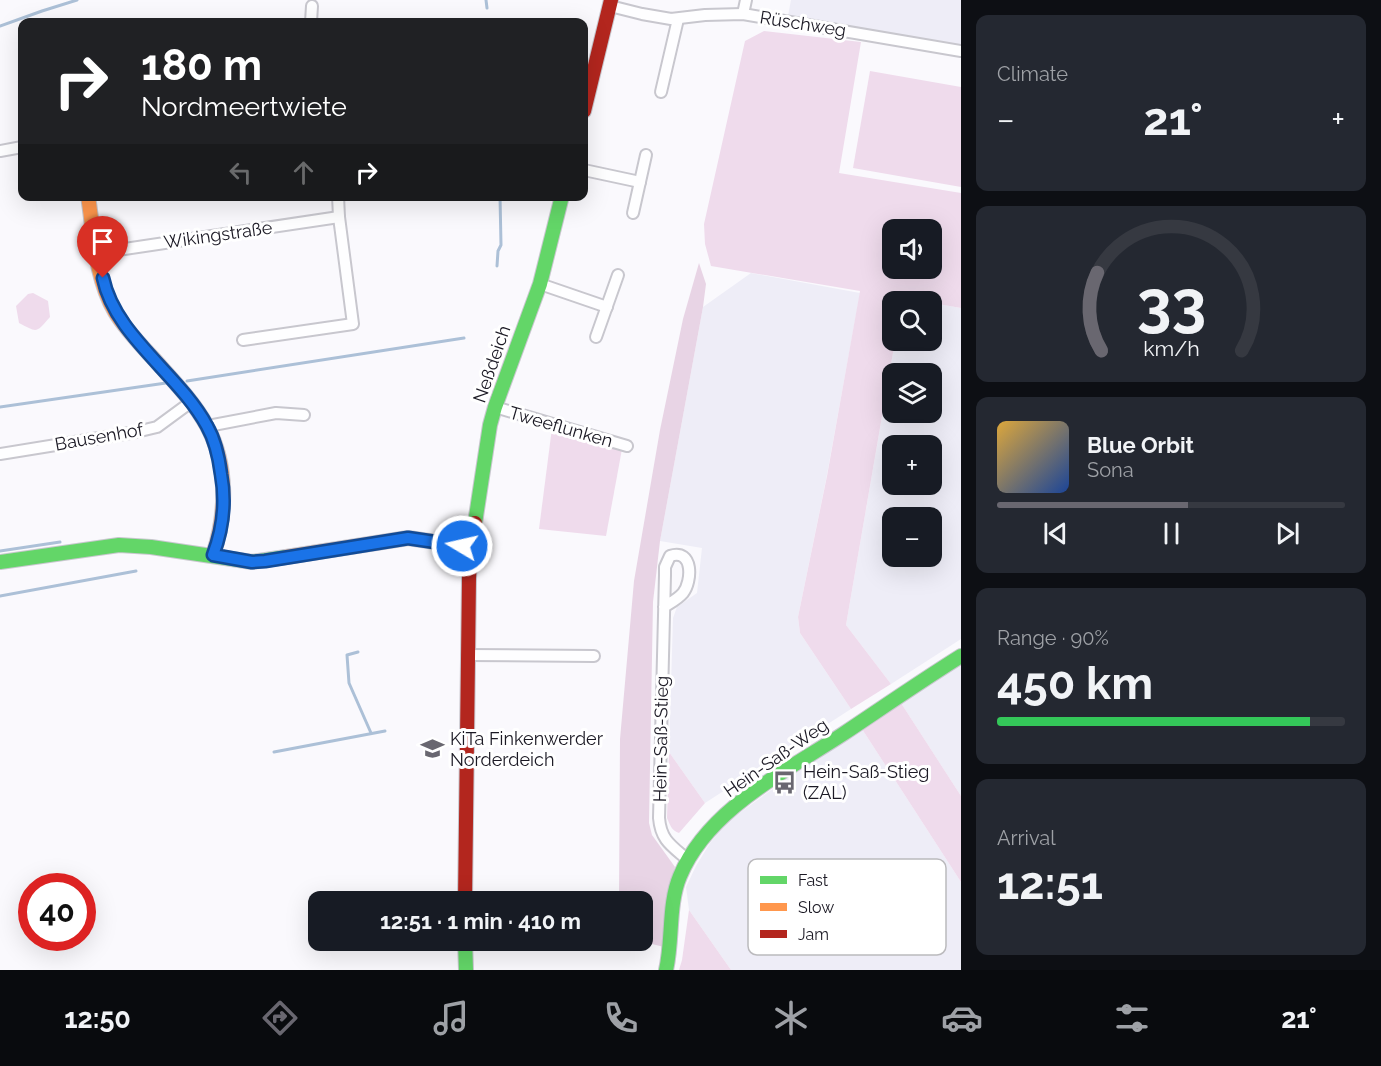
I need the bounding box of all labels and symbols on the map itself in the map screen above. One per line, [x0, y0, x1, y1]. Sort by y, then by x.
street label: Rüschweg [758, 6, 848, 41]
pin [77, 216, 128, 278]
street label: Wikingstraße [162, 216, 274, 252]
street label: Neßdeich [469, 322, 515, 405]
street label: Tweeflunken [507, 402, 615, 451]
street label: Bausenhof [53, 418, 146, 455]
position arrow [430, 514, 494, 578]
street label: Hein-Saß-Stieg [649, 676, 672, 802]
street label: Hein-Saß-Weg [719, 714, 832, 801]
place label: KiTa Finkenwerder Norderdeich [450, 728, 604, 770]
school or university icon: KiTa Finkenwerder Norderdeich [419, 736, 445, 762]
place label: Hein-Saß-Stieg (ZAL) [803, 761, 929, 803]
bus stop icon: Hein-Saß-Stieg (ZAL) [772, 769, 798, 795]
legend [748, 859, 946, 955]
text: Fast [798, 871, 829, 890]
speed limit sign: 40 [18, 873, 96, 951]
text: Slow [798, 898, 834, 917]
text: Jam [798, 925, 829, 944]

